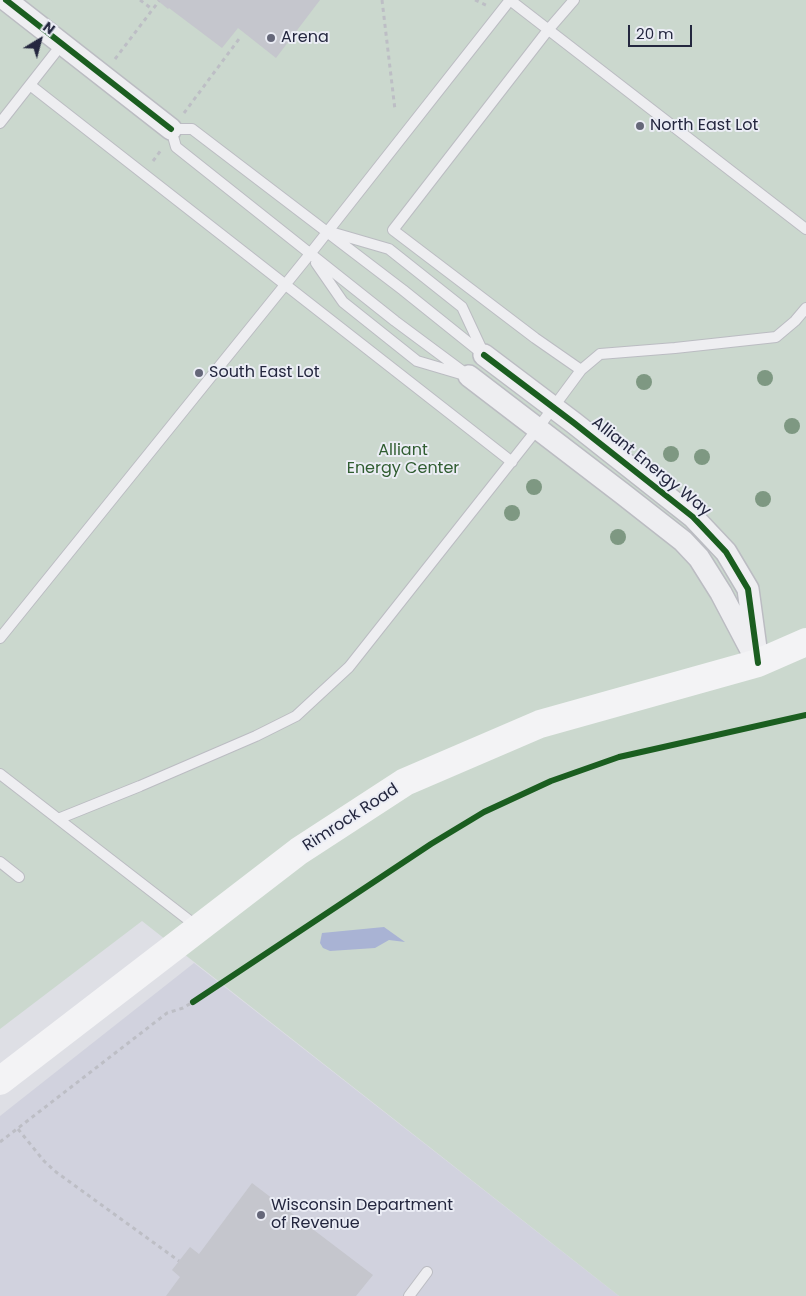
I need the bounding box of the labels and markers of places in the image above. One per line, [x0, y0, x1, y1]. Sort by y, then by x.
place label: Arena [281, 28, 329, 48]
marker: Arena [265, 32, 277, 44]
place label: North East Lot [650, 116, 758, 136]
marker: North East Lot [634, 120, 646, 132]
place label: South East Lot [209, 363, 320, 383]
marker: South East Lot [193, 367, 205, 379]
place label: Wisconsin Department of Revenue [271, 1196, 453, 1234]
marker: Wisconsin Department of Revenue [255, 1209, 267, 1221]

